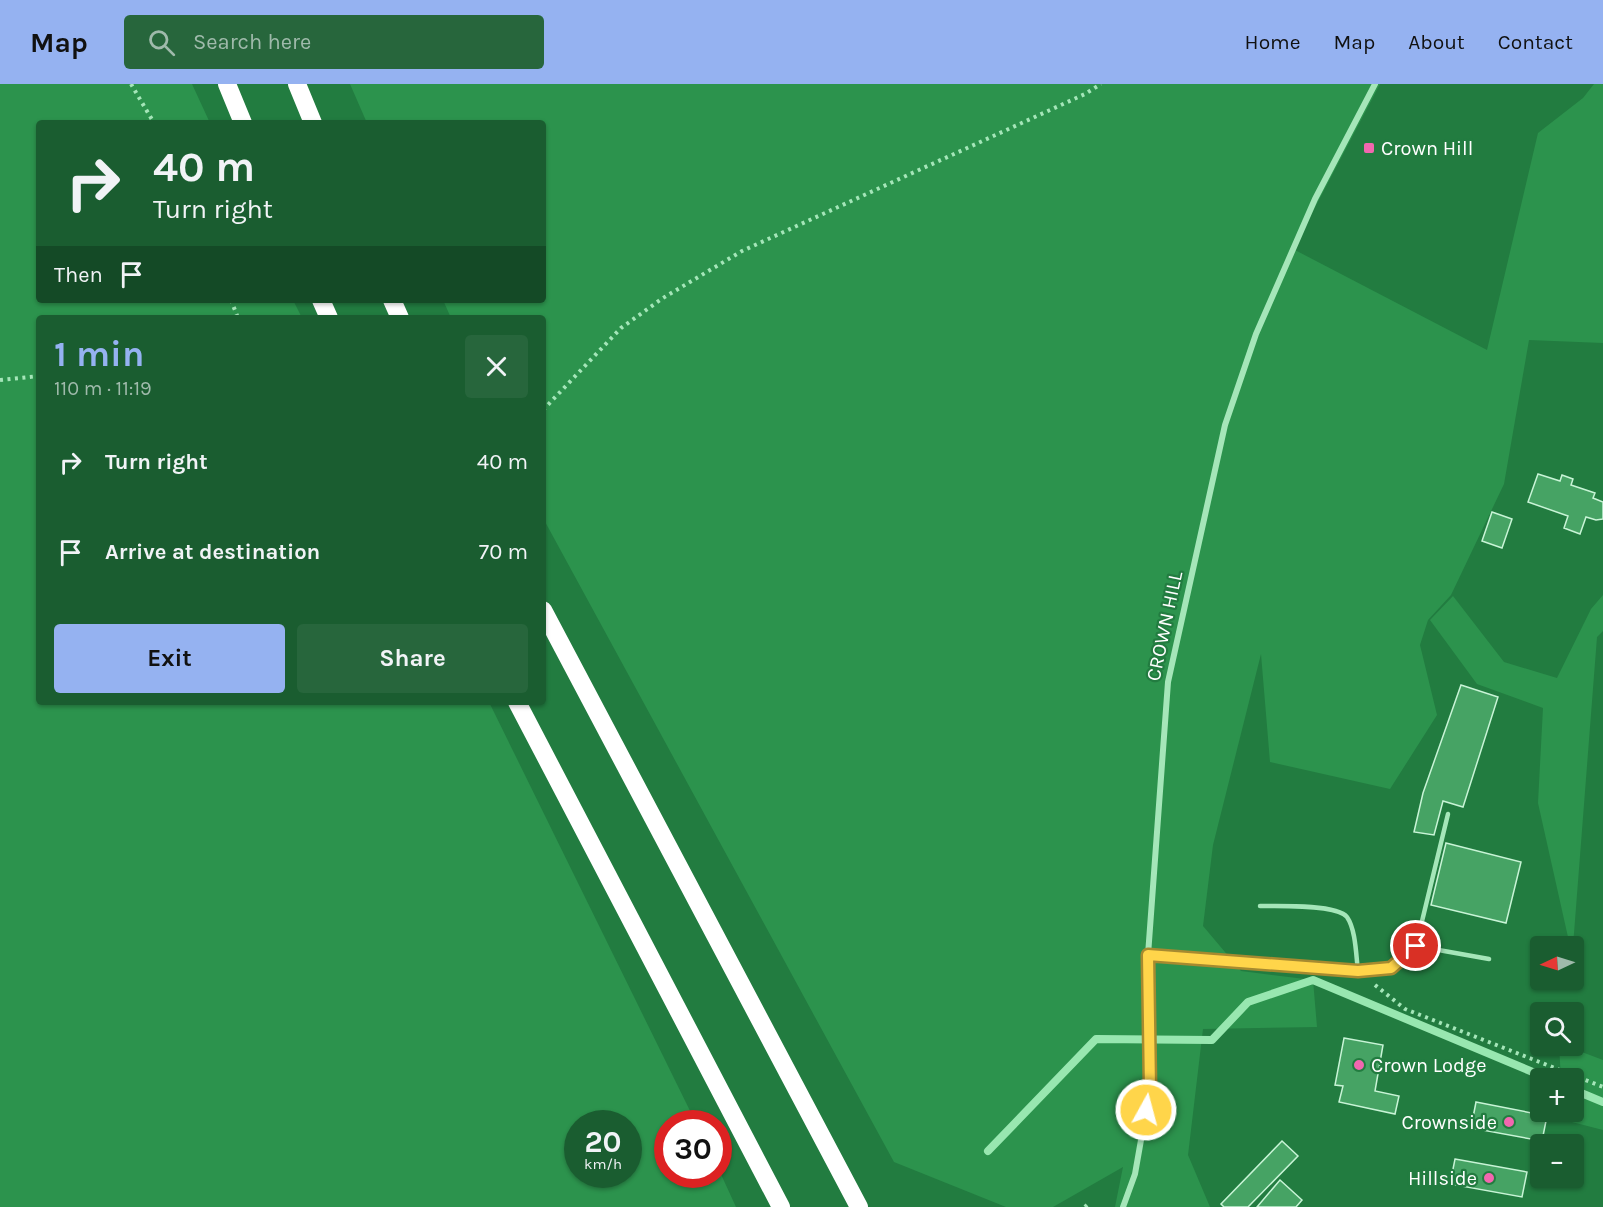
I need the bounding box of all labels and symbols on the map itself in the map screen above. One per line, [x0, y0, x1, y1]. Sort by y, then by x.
place label: Crown Hill [1381, 137, 1473, 160]
marker: Crown Hill [1362, 141, 1376, 155]
street label: CROWN HILL [1142, 569, 1187, 683]
pin [1390, 920, 1441, 971]
north arrow [1530, 936, 1584, 990]
place label: Crown Lodge [1371, 1054, 1486, 1077]
marker: Crown Lodge [1352, 1058, 1366, 1072]
position arrow [1114, 1078, 1178, 1142]
speed limit sign: 30 [654, 1110, 732, 1188]
place label: Crownside [1401, 1111, 1497, 1134]
marker: Crownside [1502, 1115, 1516, 1129]
place label: Hillside [1408, 1167, 1477, 1190]
marker: Hillside [1482, 1171, 1496, 1185]

